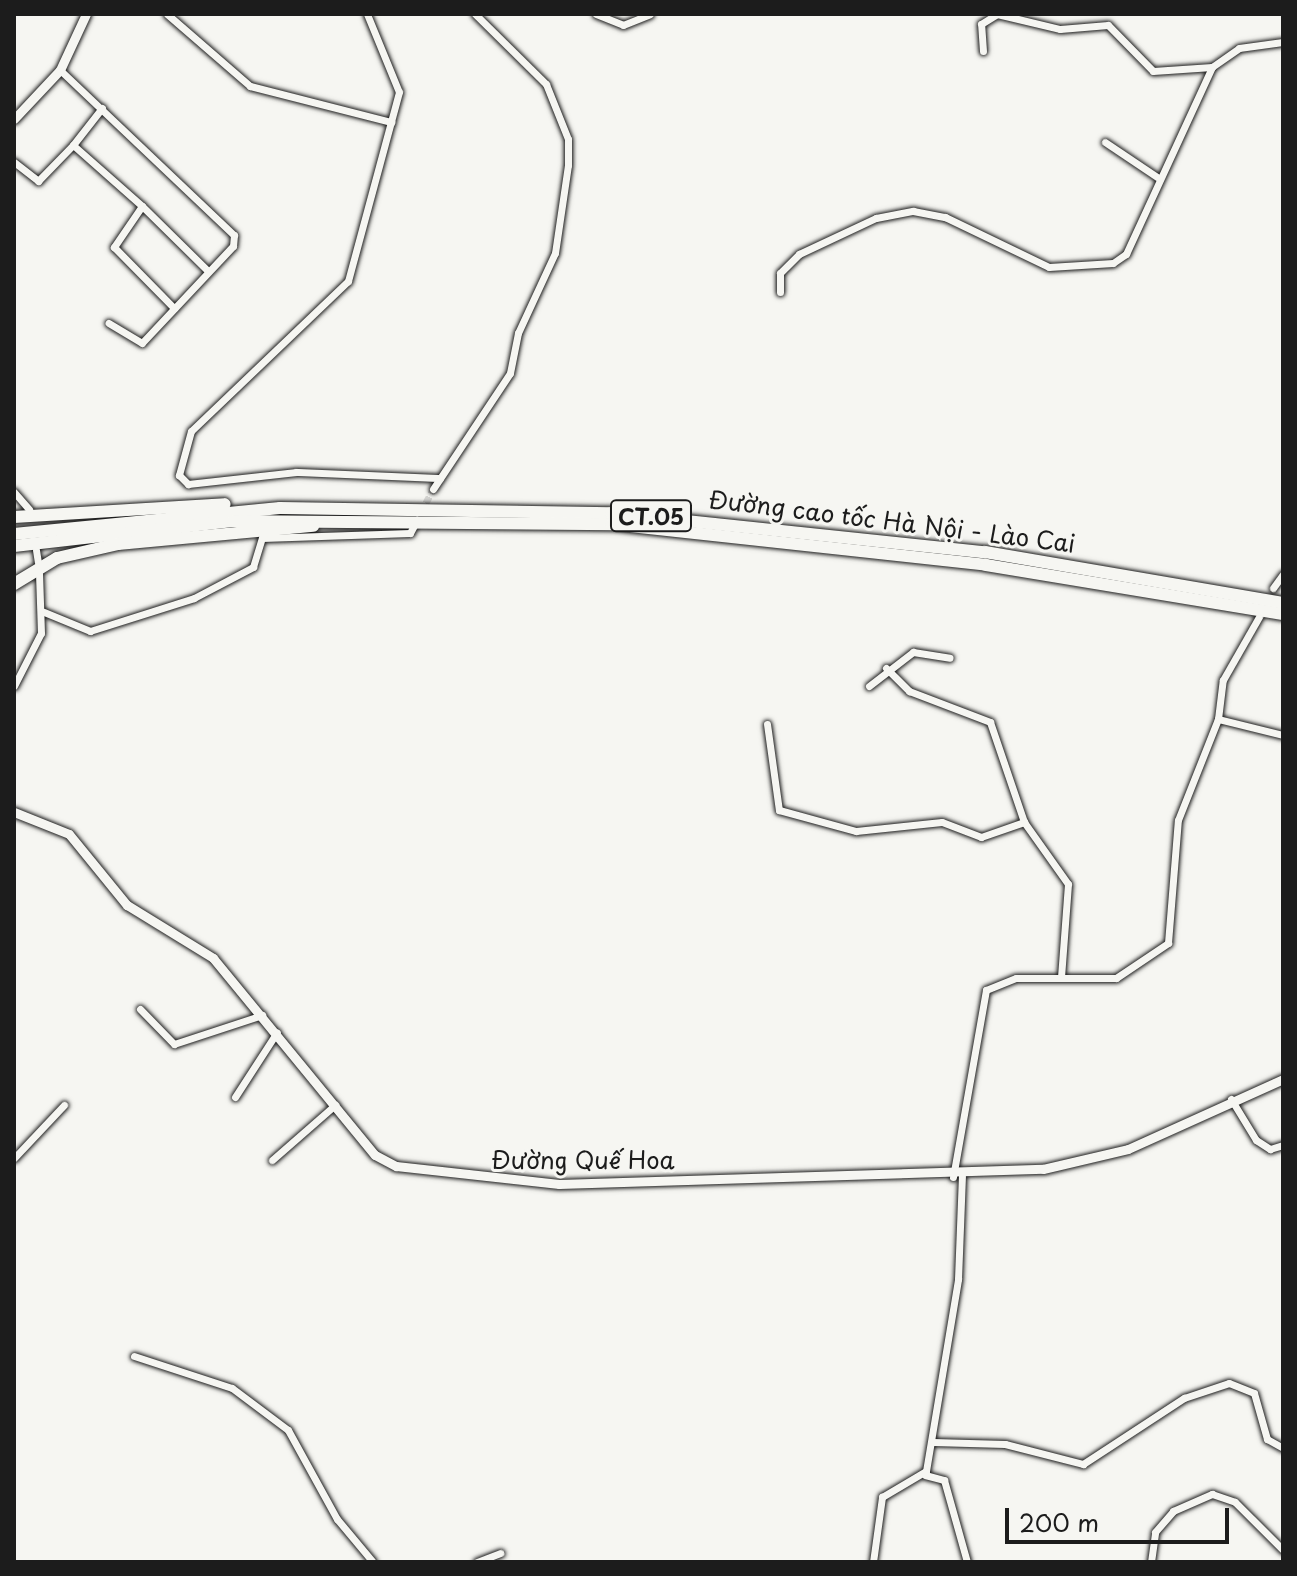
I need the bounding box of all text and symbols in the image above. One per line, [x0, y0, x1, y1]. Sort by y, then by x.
street label: Đường cao tốc Hà Nội - Lào Cai [706, 484, 1078, 558]
road number: CT.05 [609, 498, 693, 534]
street label: Đường Quế Hoa [491, 1146, 675, 1174]
scale bar [1009, 1492, 1233, 1542]
text: 200 m [1019, 1504, 1099, 1540]

